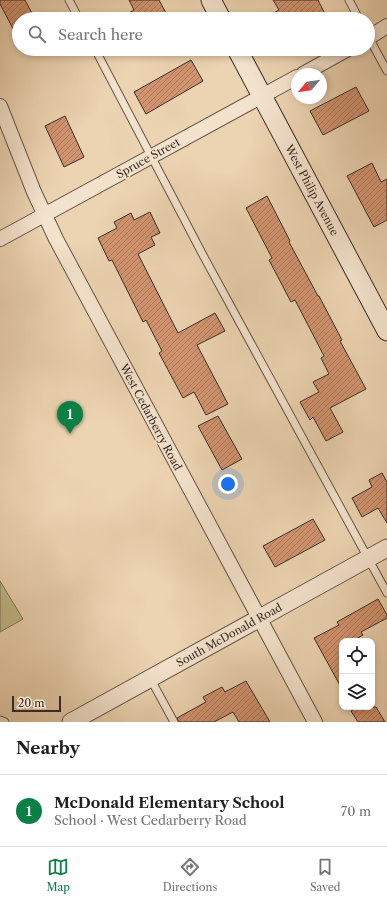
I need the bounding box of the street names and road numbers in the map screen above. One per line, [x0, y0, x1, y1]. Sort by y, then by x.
street label: Spruce Street [114, 135, 182, 181]
street label: West Philip Avenue [282, 141, 342, 238]
street label: West Cedarberry Road [117, 360, 185, 473]
street label: South McDonald Road [174, 600, 285, 670]

